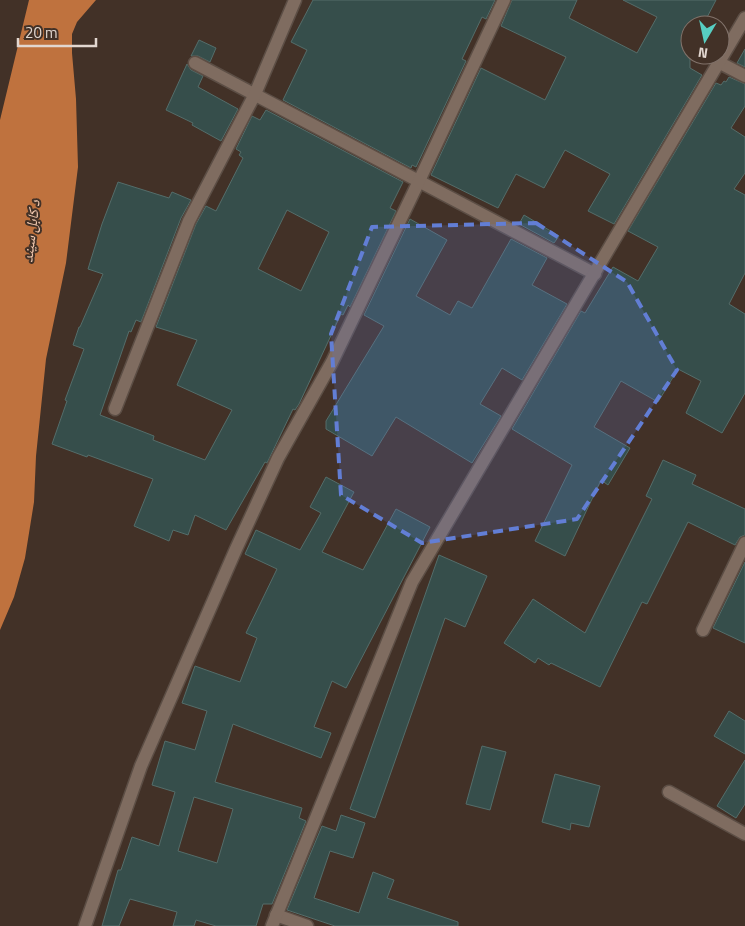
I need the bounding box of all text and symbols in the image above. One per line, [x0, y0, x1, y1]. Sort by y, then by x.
scale bar [18, 15, 95, 47]
north arrow [680, 15, 730, 65]
text: 20 m [25, 21, 58, 44]
text: N [696, 42, 709, 64]
water label: د کابل سيند [15, 198, 46, 263]

